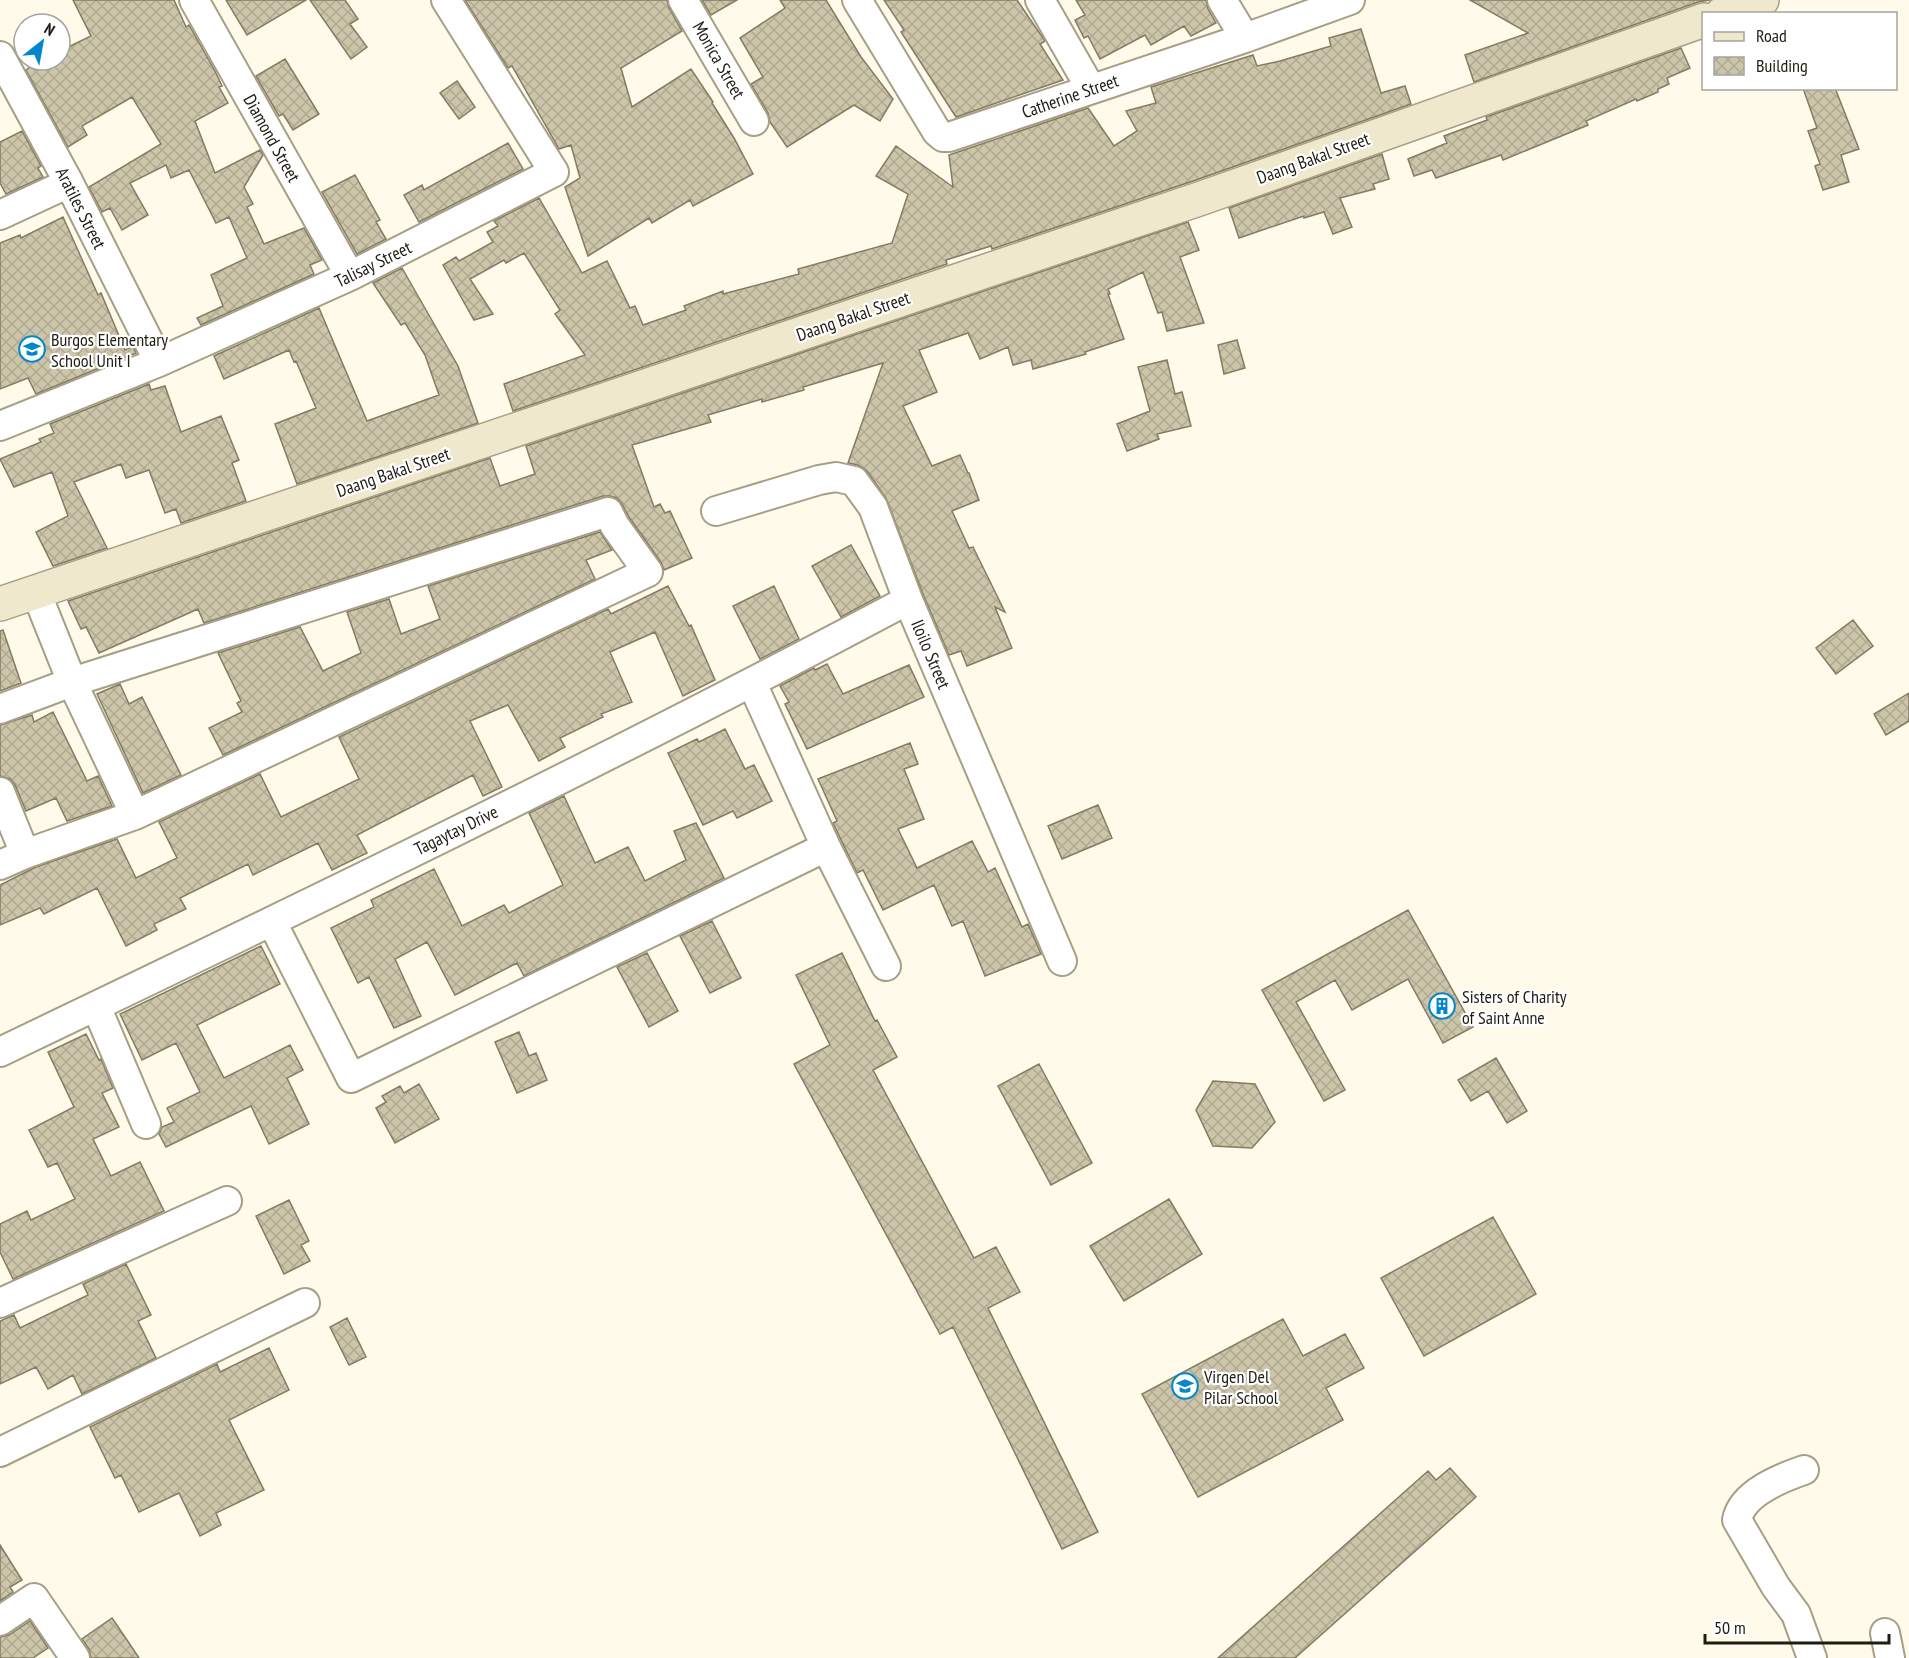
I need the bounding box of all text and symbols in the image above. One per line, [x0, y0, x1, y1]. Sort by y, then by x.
north arrow [12, 12, 72, 72]
legend [1702, 12, 1897, 90]
street label: Monica Street [688, 17, 750, 103]
text: N [41, 18, 59, 40]
text: Road [1756, 24, 1787, 47]
text: Building [1756, 54, 1808, 77]
street label: Catherine Street [1019, 69, 1121, 123]
street label: Diamond Street [238, 90, 306, 186]
street label: Daang Bakal Street [1253, 127, 1373, 189]
street label: Aratiles Street [51, 163, 111, 253]
street label: Talisay Street [331, 236, 415, 292]
street label: Daang Bakal Street [793, 286, 913, 346]
place label: Burgos Elementary School Unit I [51, 328, 168, 372]
school or university icon: Burgos Elementary School Unit I [17, 334, 47, 364]
street label: Daang Bakal Street [333, 442, 453, 502]
street label: Iloilo Street [906, 616, 956, 692]
street label: Tagaytay Drive [410, 800, 502, 860]
place label: Sisters of Charity of Saint Anne [1462, 985, 1567, 1029]
building icon: Sisters of Charity of Saint Anne [1427, 991, 1457, 1021]
place label: Virgen Del Pilar School [1203, 1365, 1279, 1409]
school or university icon: Virgen Del Pilar School [1170, 1371, 1200, 1401]
scale bar [1705, 1607, 1890, 1645]
text: 50 m [1714, 1616, 1746, 1639]

